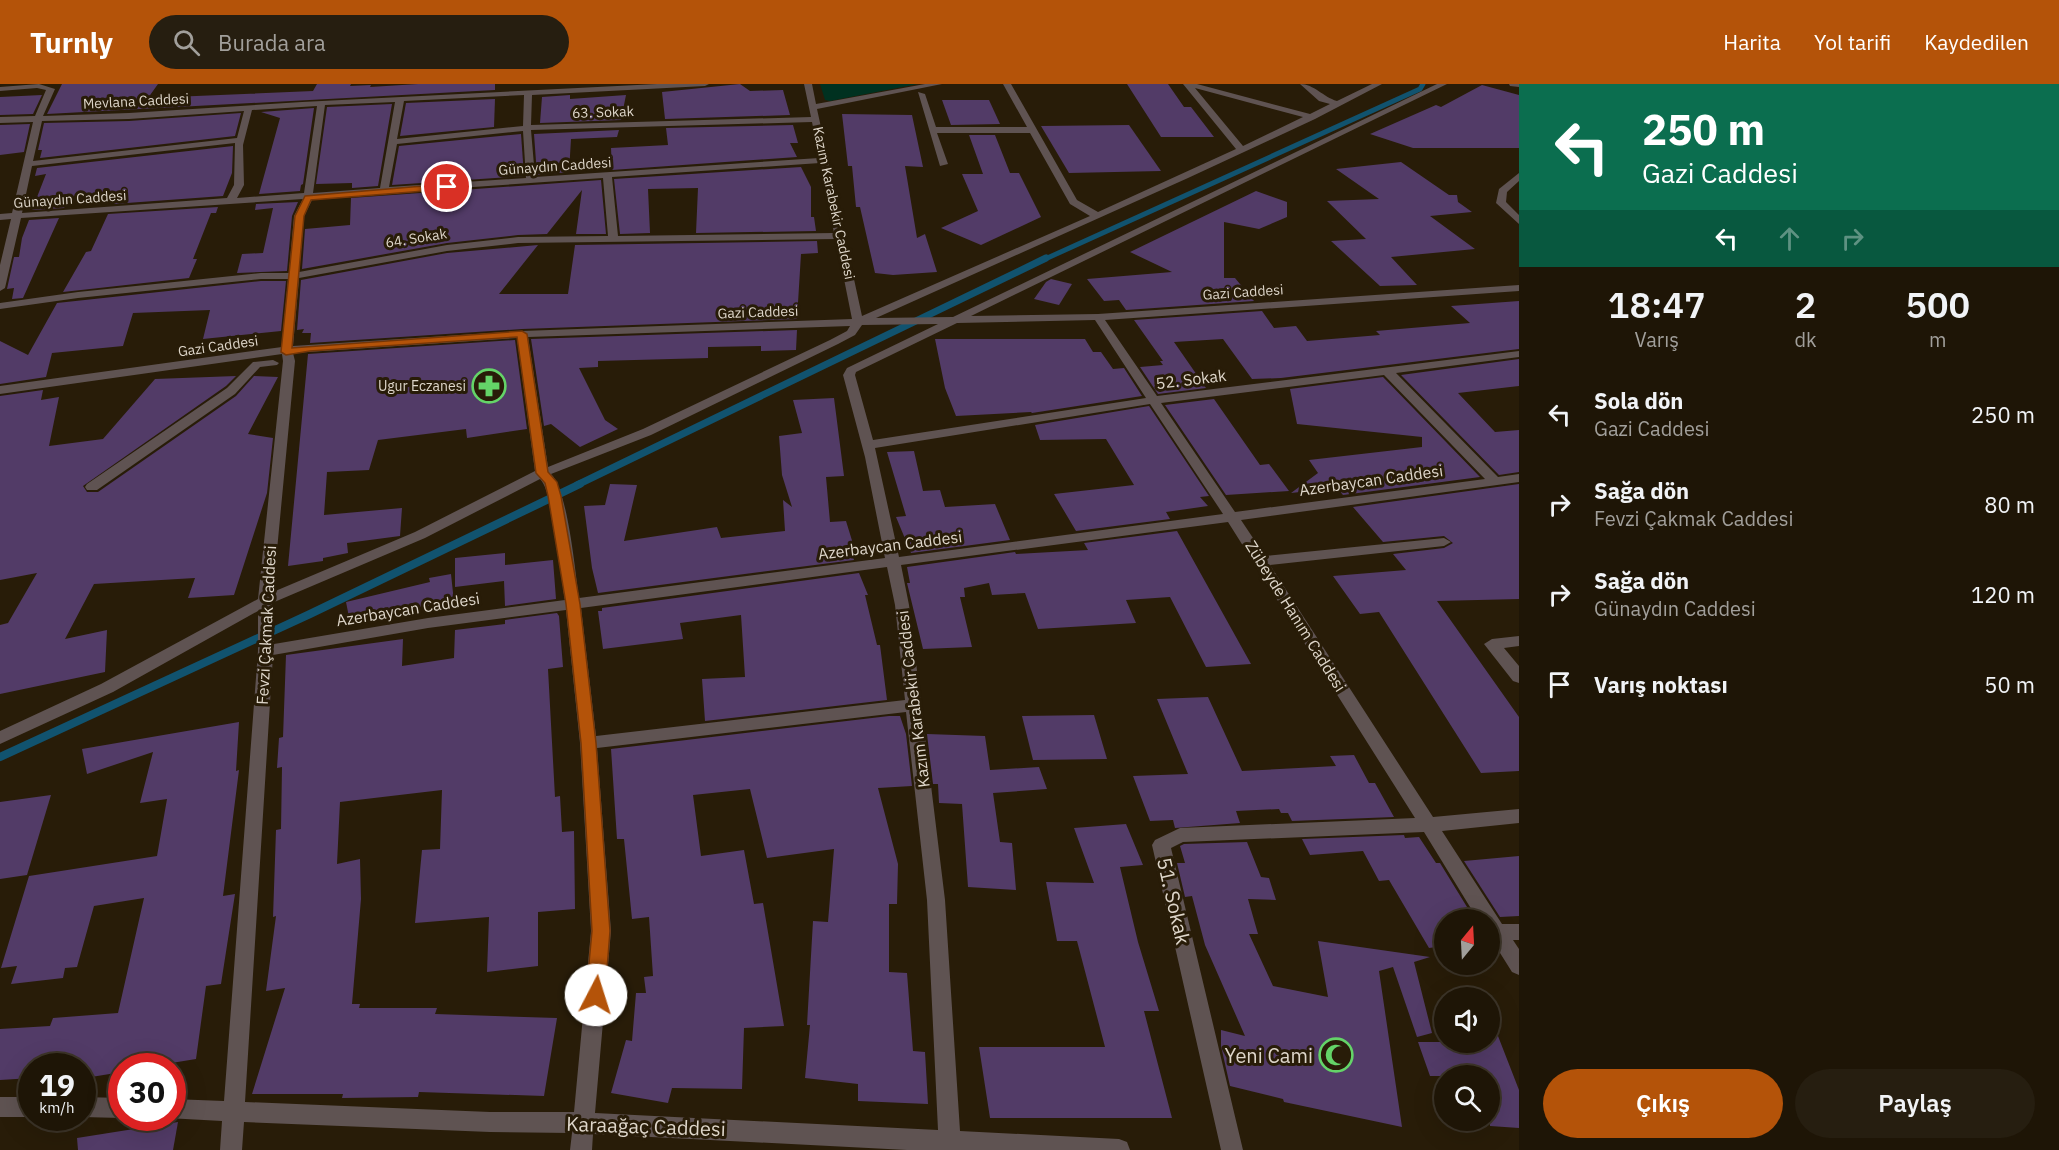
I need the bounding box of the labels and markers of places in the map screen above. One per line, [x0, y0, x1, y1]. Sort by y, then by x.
pin [421, 161, 472, 212]
pharmacy icon: Ugur Eczanesi [471, 368, 507, 404]
place label: Ugur Eczanesi [378, 377, 466, 395]
mosque icon: Yeni Cami [1318, 1037, 1354, 1073]
place label: Yeni Cami [1225, 1042, 1313, 1069]

